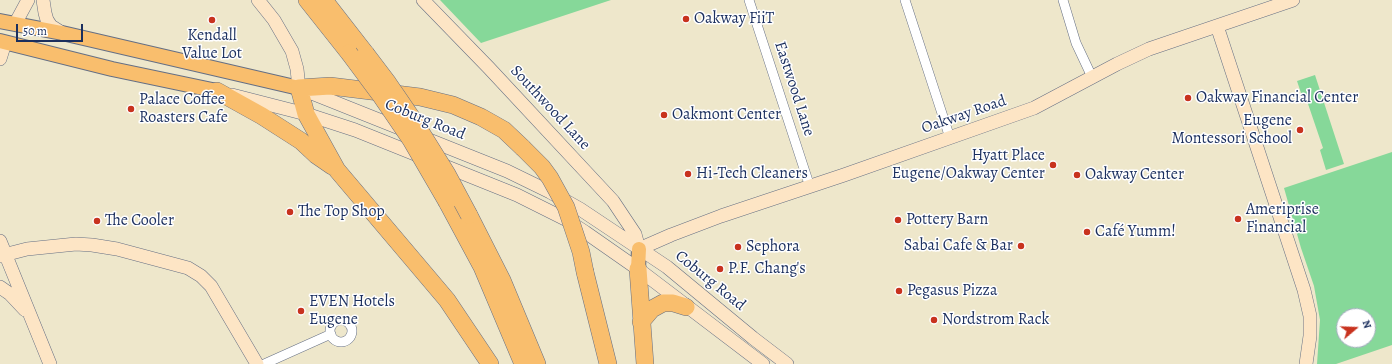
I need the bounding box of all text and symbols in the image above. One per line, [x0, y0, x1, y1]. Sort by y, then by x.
place label: Oakway FiiT [694, 9, 774, 29]
marker: Oakway FiiT [681, 14, 691, 24]
marker: Kendall Value Lot [207, 15, 217, 25]
scale bar [18, 16, 85, 42]
text: 50 m [23, 23, 47, 39]
place label: Kendall Value Lot [182, 26, 242, 64]
street label: Eastwood Lane [770, 39, 818, 139]
street label: Southwood Lane [506, 62, 594, 154]
place label: Oakway Financial Center [1196, 88, 1358, 108]
place label: Palace Coffee Roasters Cafe [139, 90, 228, 128]
street label: Oakway Road [919, 92, 1009, 138]
marker: Oakway Financial Center [1183, 93, 1193, 103]
street label: Coburg Road [382, 95, 468, 145]
marker: Palace Coffee Roasters Cafe [126, 104, 136, 114]
place label: Oakmont Center [672, 105, 781, 125]
marker: Oakmont Center [659, 110, 669, 120]
place label: Eugene Montessori School [1172, 111, 1292, 149]
marker: Eugene Montessori School [1295, 125, 1305, 135]
place label: Hyatt Place Eugene/Oakway Center [892, 146, 1045, 184]
marker: Hyatt Place Eugene/Oakway Center [1048, 160, 1058, 170]
place label: Hi-Tech Cleaners [696, 164, 808, 184]
place label: Oakway Center [1085, 165, 1184, 185]
marker: Hi-Tech Cleaners [683, 169, 693, 179]
marker: Oakway Center [1072, 170, 1082, 180]
place label: Ameriprise Financial [1246, 200, 1319, 238]
place label: The Top Shop [298, 202, 385, 222]
marker: The Top Shop [285, 207, 295, 217]
place label: Pottery Barn [906, 210, 988, 230]
place label: The Cooler [105, 211, 174, 231]
marker: Ameriprise Financial [1233, 214, 1243, 224]
marker: Pottery Barn [893, 215, 903, 225]
marker: The Cooler [92, 216, 102, 226]
place label: Café Yumm! [1095, 222, 1176, 242]
marker: Café Yumm! [1082, 227, 1092, 237]
place label: Sabai Cafe & Bar [904, 236, 1013, 256]
place label: Sephora [746, 237, 800, 257]
marker: Sabai Cafe & Bar [1016, 241, 1026, 251]
marker: Sephora [733, 242, 743, 252]
street label: Coburg Road [671, 247, 749, 315]
place label: P.F. Chang's [728, 259, 806, 279]
marker: P.F. Chang's [715, 264, 725, 274]
place label: Pegasus Pizza [907, 281, 997, 301]
marker: Pegasus Pizza [894, 286, 904, 296]
place label: EVEN Hotels Eugene [309, 292, 395, 330]
marker: EVEN Hotels Eugene [296, 306, 306, 316]
north arrow [1336, 308, 1376, 348]
place label: Nordstrom Rack [942, 310, 1049, 330]
marker: Nordstrom Rack [929, 315, 939, 325]
text: N [1358, 318, 1375, 330]

